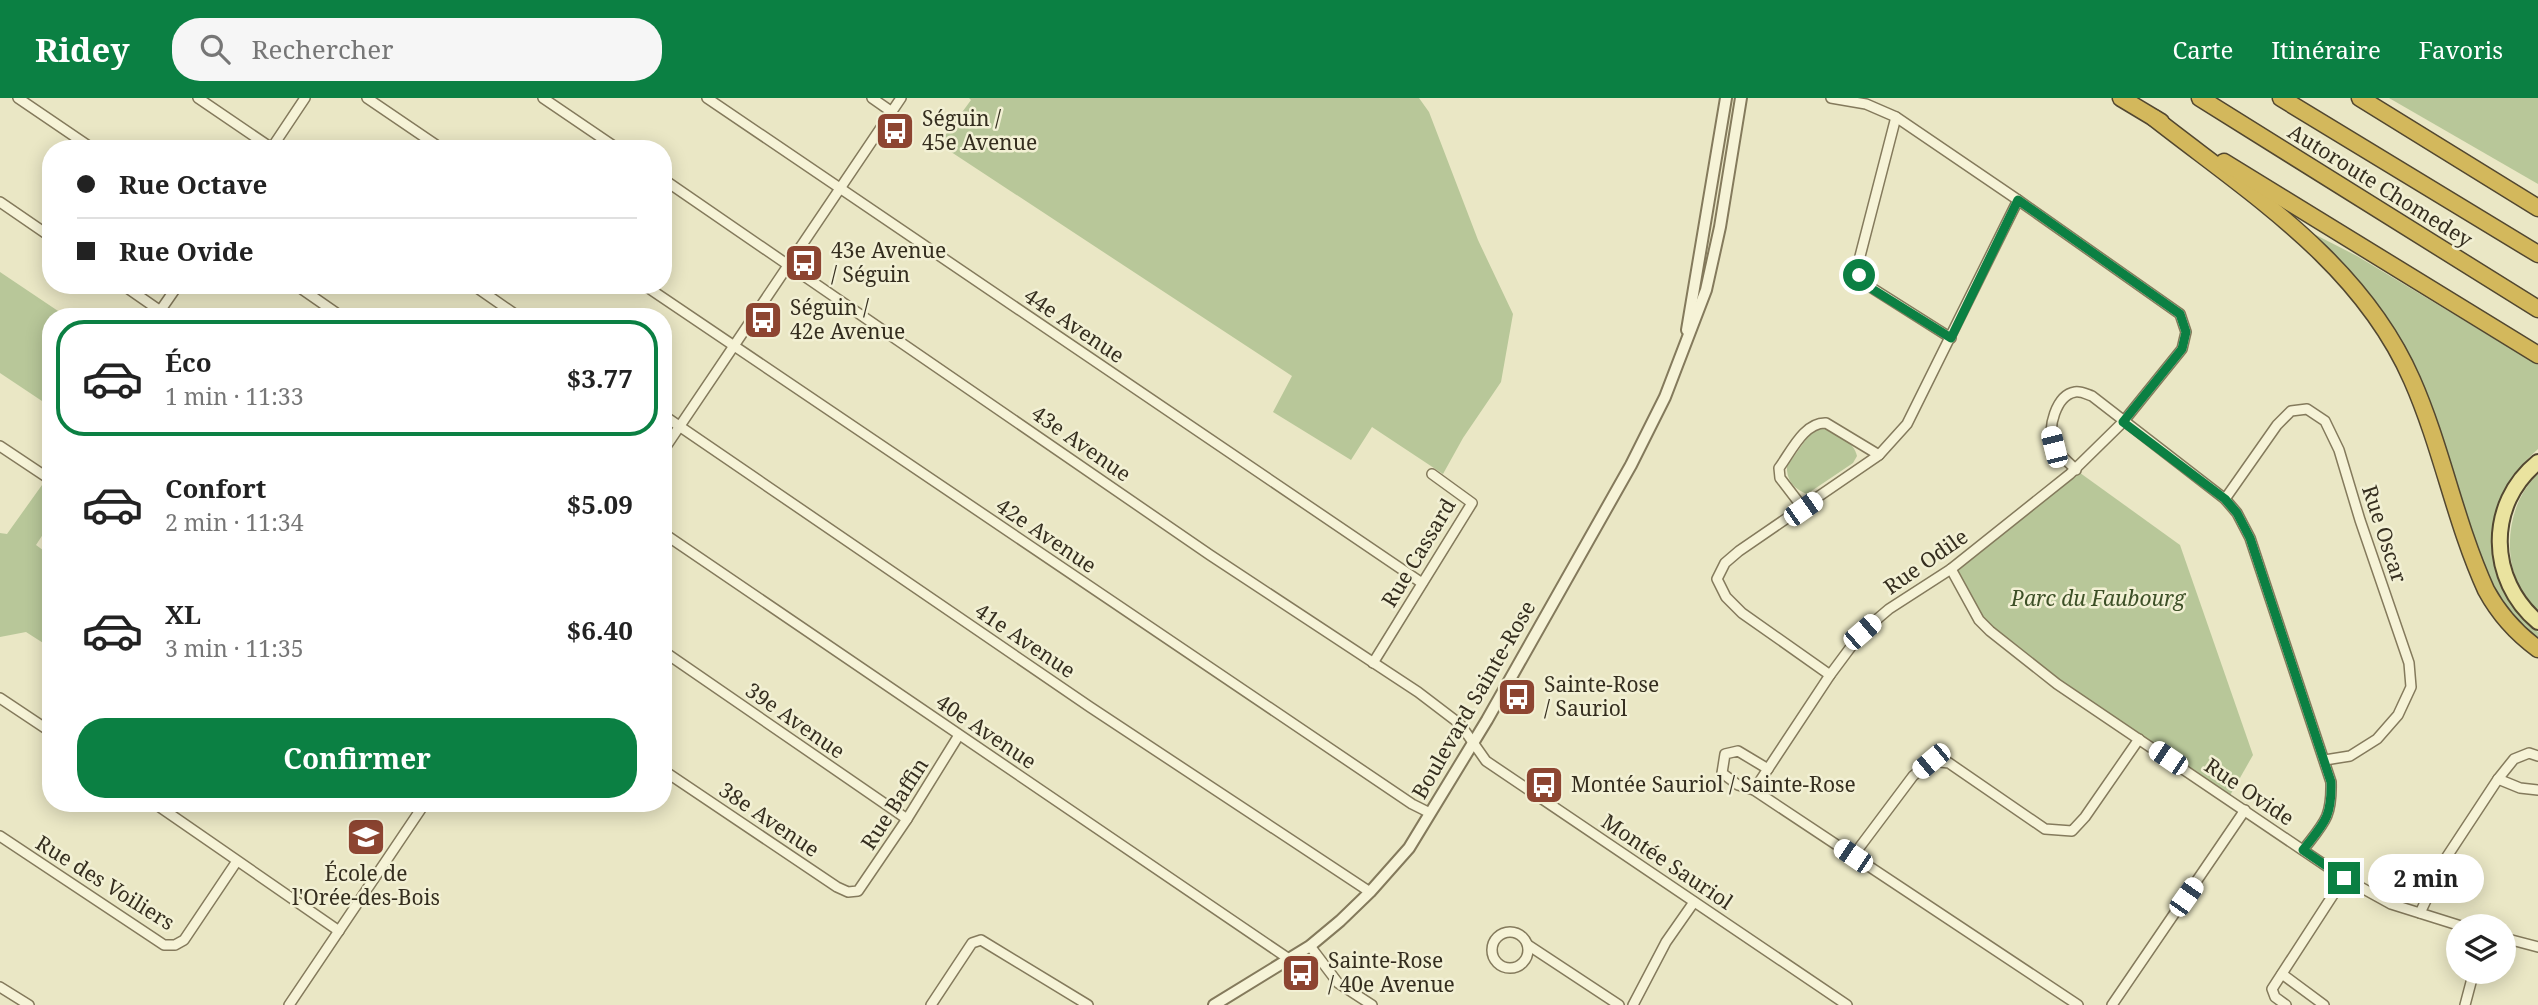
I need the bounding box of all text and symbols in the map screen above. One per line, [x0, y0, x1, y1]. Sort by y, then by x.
search box [172, 18, 662, 81]
text: Ridey [35, 27, 130, 72]
icon: search [196, 30, 234, 68]
text: Rechercher [252, 31, 393, 67]
text: Carte [2172, 33, 2233, 66]
text: Itinéraire [2271, 33, 2381, 66]
text: Favoris [2419, 33, 2503, 66]
place label: Séguin / 45e Avenue [922, 104, 1037, 156]
bus stop icon: Séguin / 45e Avenue [874, 110, 916, 152]
street label: Autoroute Chomedey [2283, 117, 2478, 253]
text: Rue Octave [119, 166, 267, 202]
text: Rue Ovide [119, 233, 254, 269]
place label: 43e Avenue / Séguin [831, 236, 946, 288]
bus stop icon: 43e Avenue / Séguin [783, 242, 825, 284]
route start [1843, 259, 1875, 291]
street label: 44e Avenue [1019, 281, 1130, 369]
place label: Séguin / 42e Avenue [790, 293, 905, 345]
bus stop icon: Séguin / 42e Avenue [742, 299, 784, 341]
text: Éco [165, 344, 212, 380]
icon: car [81, 347, 144, 410]
text: $3.77 [567, 360, 633, 396]
text: 1 min · 11:33 [165, 380, 303, 412]
street label: 43e Avenue [1026, 399, 1137, 488]
car [2039, 424, 2070, 470]
text: Confort [165, 470, 266, 506]
icon: car [81, 473, 144, 536]
street label: Rue Oscar [2356, 481, 2414, 586]
text: $5.09 [567, 486, 633, 522]
car [1780, 488, 1827, 530]
street label: 42e Avenue [991, 491, 1102, 579]
street label: Rue Cassard [1375, 493, 1462, 612]
text: 2 min · 11:34 [165, 506, 303, 538]
street label: Rue Odile [1878, 522, 1973, 600]
park label: Parc du Faubourg [2010, 584, 2186, 612]
street label: Boulevard Sainte-Rose [1405, 595, 1541, 804]
text: XL [165, 596, 201, 632]
street label: 41e Avenue [970, 596, 1081, 684]
icon: car [81, 599, 144, 662]
car [1840, 610, 1885, 654]
text: $6.40 [567, 612, 633, 648]
text: 3 min · 11:35 [165, 632, 303, 664]
place label: Sainte-Rose / Sauriol [1544, 670, 1659, 722]
street label: 39e Avenue [740, 676, 851, 765]
bus stop icon: Sainte-Rose / Sauriol [1496, 676, 1538, 718]
street label: 40e Avenue [931, 687, 1042, 775]
button: Confirmer [77, 718, 637, 798]
car [2145, 738, 2192, 778]
car [1909, 739, 1954, 783]
street label: Rue Ovide [2199, 751, 2300, 831]
street label: Rue Baffin [854, 752, 934, 855]
bus stop icon: Montée Sauriol / Sainte-Rose [1523, 764, 1565, 806]
place label: Montée Sauriol / Sainte-Rose [1571, 770, 1856, 798]
street label: 38e Avenue [714, 775, 825, 863]
street label: Montée Sauriol [1597, 807, 1739, 916]
school or university icon: École de l'Orée-des-Bois [345, 816, 387, 858]
street label: Rue des Voiliers [31, 828, 180, 936]
car [1830, 836, 1877, 876]
callout: 2 min [2368, 854, 2484, 902]
place label: École de l'Orée-des-Bois [292, 859, 440, 911]
route end [2328, 862, 2360, 894]
text: 2 min [2393, 862, 2459, 894]
car [2166, 874, 2207, 920]
map controls [2446, 914, 2516, 984]
button: layers [2446, 914, 2516, 984]
place label: Sainte-Rose / 40e Avenue [1328, 946, 1455, 998]
bus stop icon: Sainte-Rose / 40e Avenue [1280, 952, 1322, 994]

